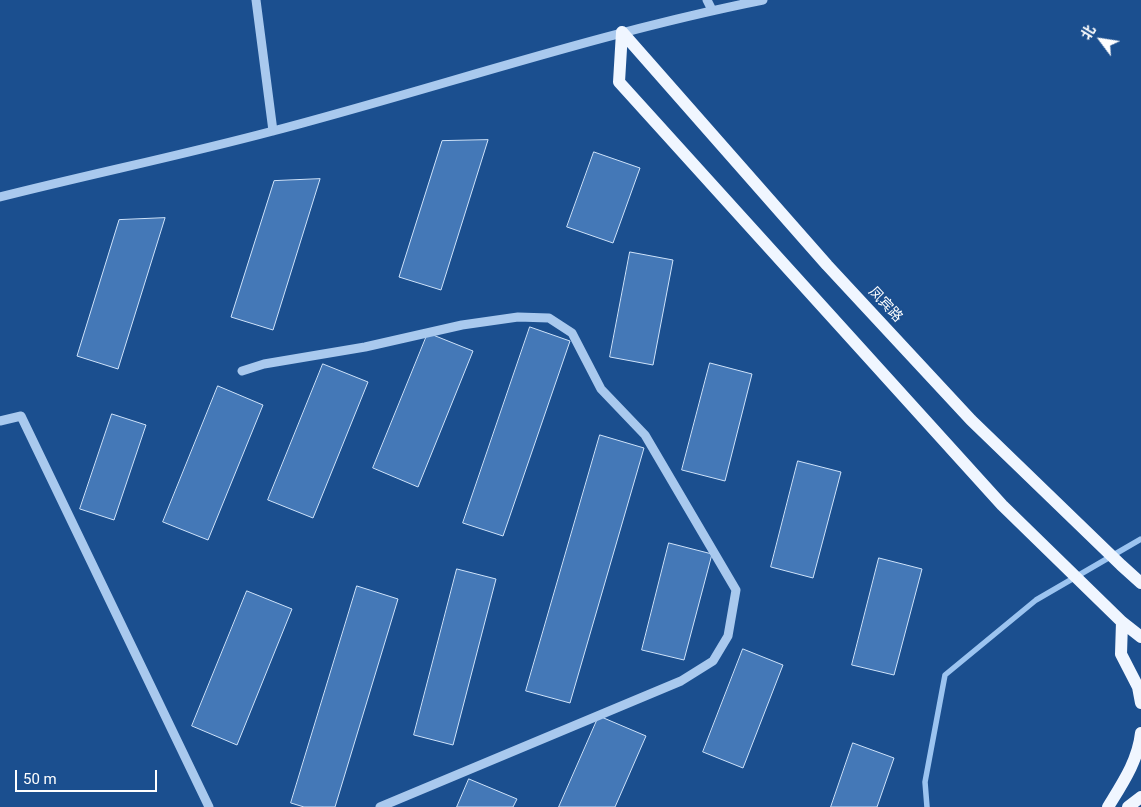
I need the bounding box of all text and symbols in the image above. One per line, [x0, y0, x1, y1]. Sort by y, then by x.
north arrow [1076, 15, 1126, 65]
text: 北 [1078, 22, 1099, 42]
street label: 凤宾路 [865, 284, 905, 326]
scale bar [18, 760, 160, 792]
text: 50 m [23, 770, 57, 788]

